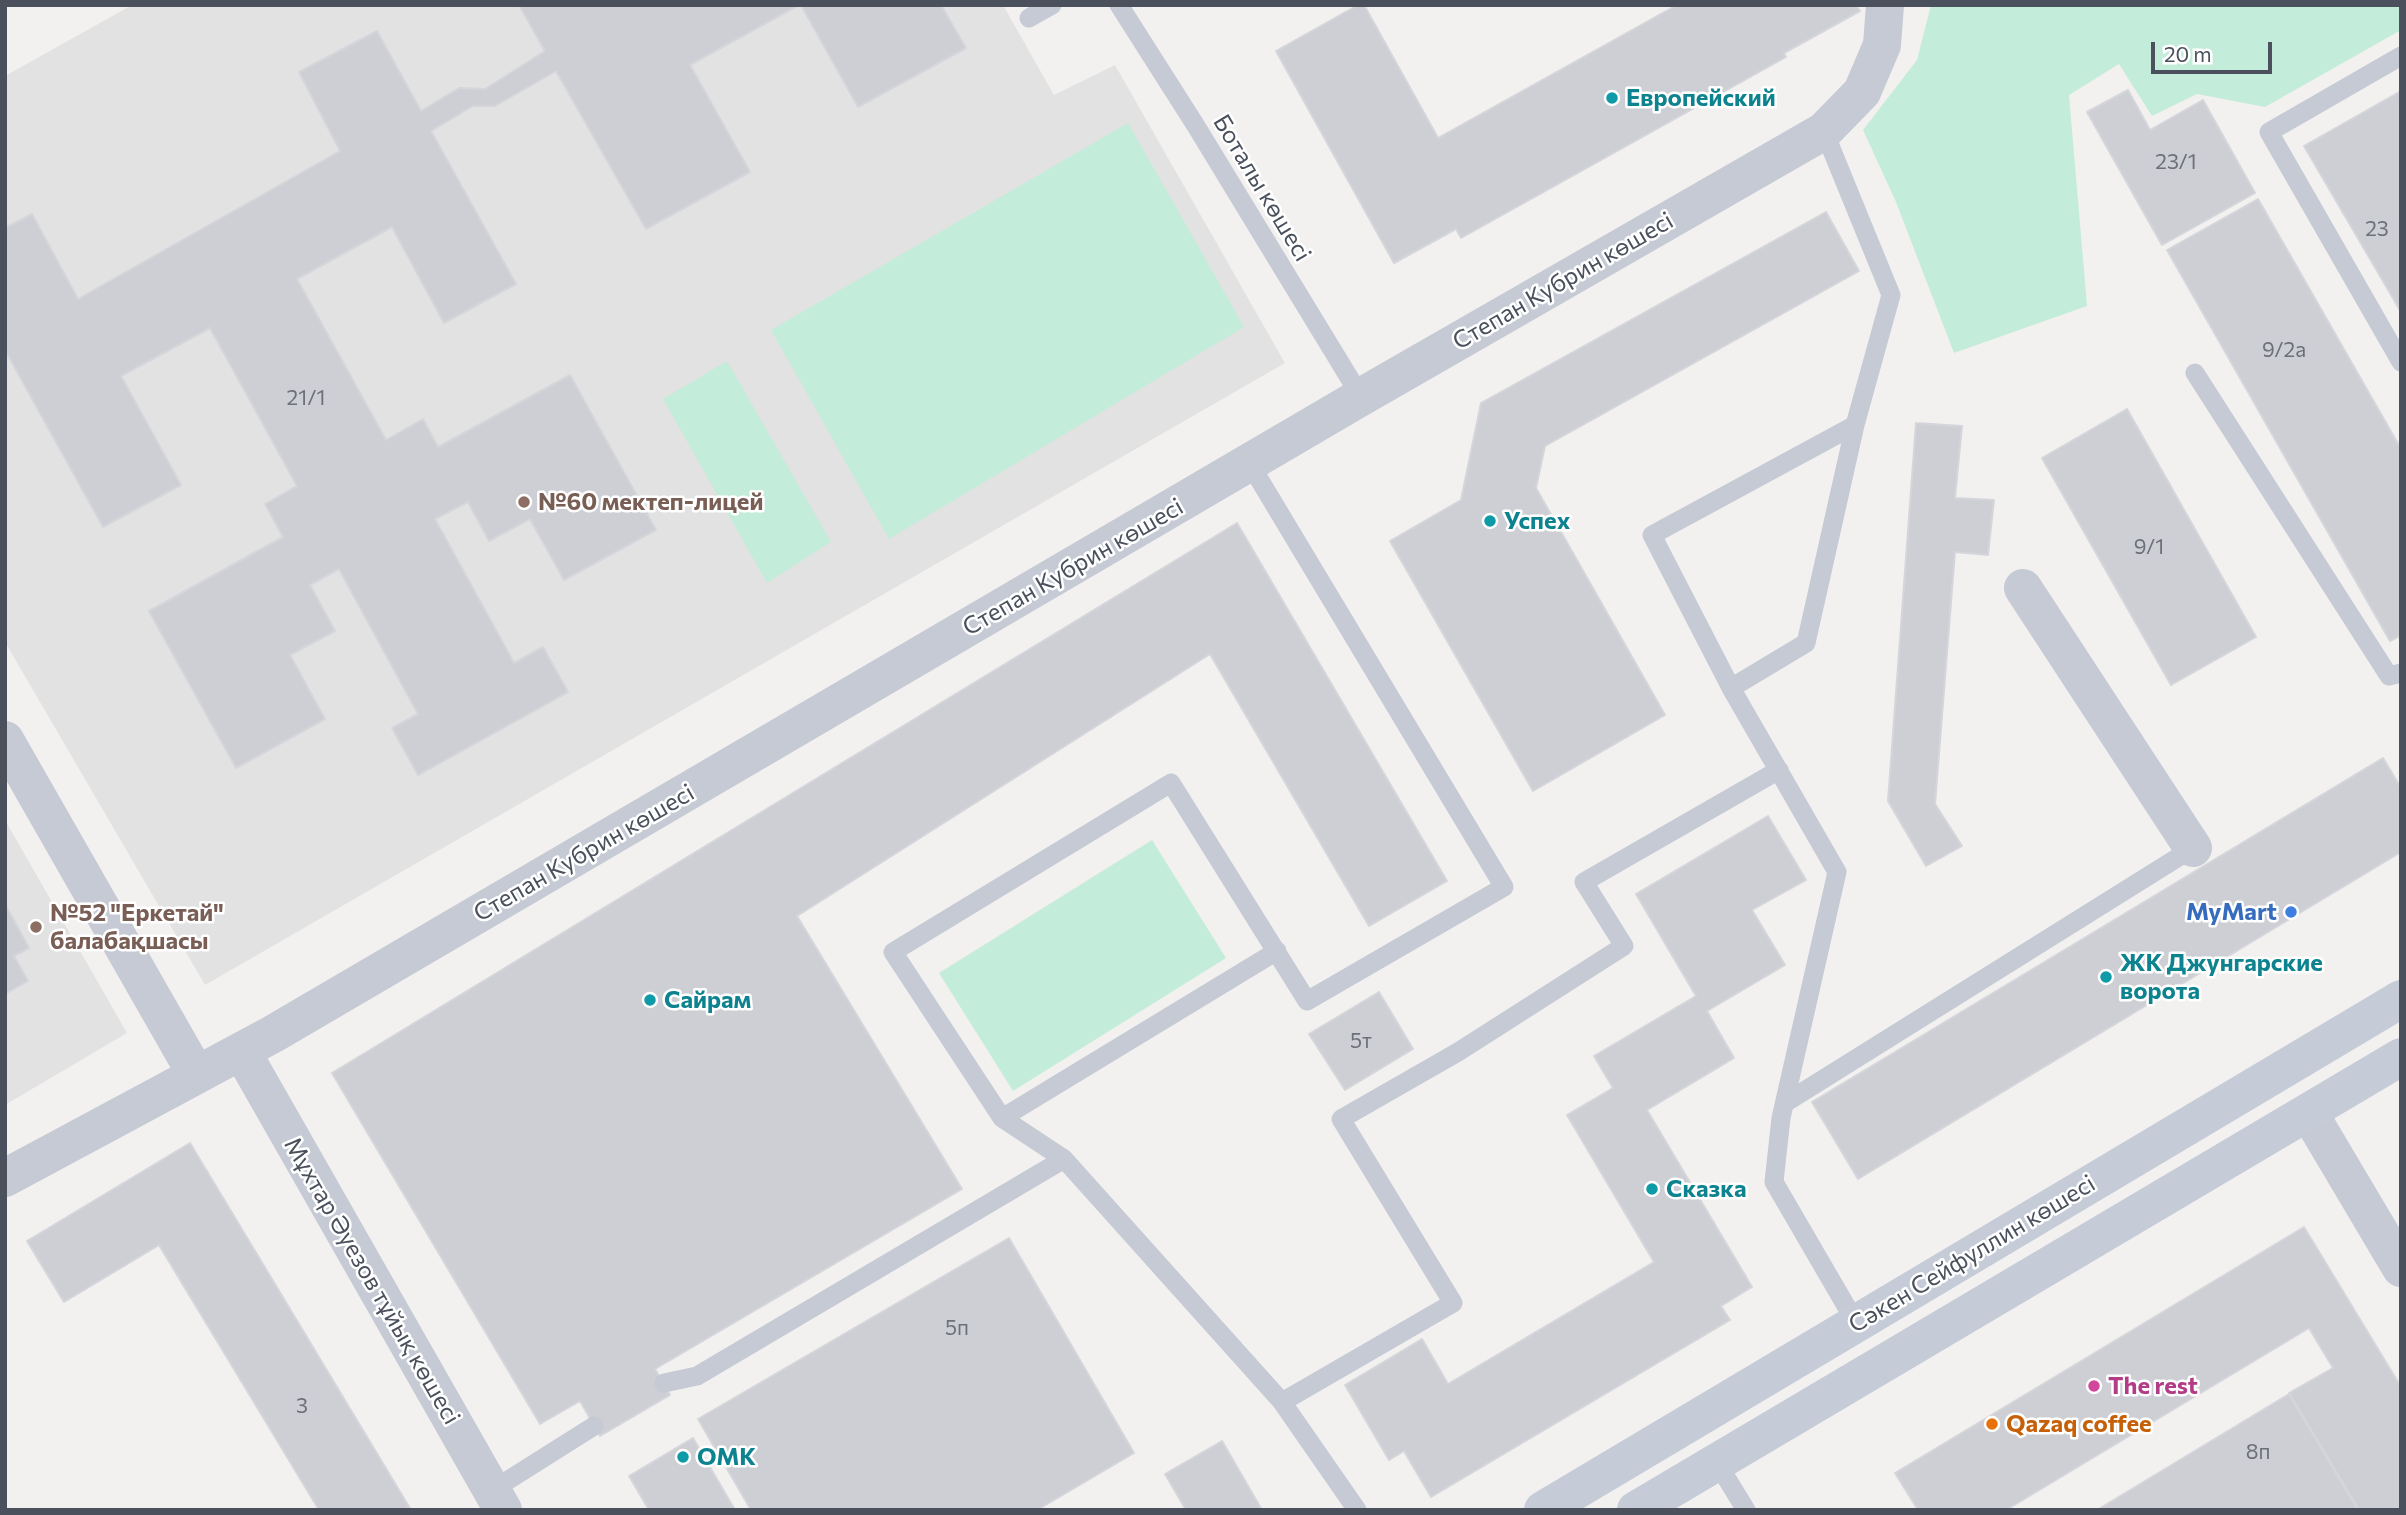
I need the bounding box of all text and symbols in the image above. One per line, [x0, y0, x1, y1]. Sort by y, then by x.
scale bar [2154, 28, 2275, 72]
text: 20 m [2164, 41, 2212, 66]
place label: Европейский [1626, 84, 1776, 112]
marker: Европейский [1604, 90, 1620, 106]
street label: Боталы көшесі [1207, 109, 1317, 267]
house number: 23/1 [2155, 149, 2197, 175]
street label: Степан Кубрин көшесі [1448, 206, 1678, 356]
house number: 23 [2365, 216, 2389, 242]
house number: 9/2а [2262, 337, 2306, 363]
house number: 21/1 [287, 385, 325, 411]
place label: №60 мектеп-лицей [538, 488, 763, 516]
street label: Степан Кубрин көшесі [958, 492, 1188, 642]
marker: №60 мектеп-лицей [516, 494, 532, 510]
place label: Успех [1504, 507, 1570, 535]
marker: Успех [1482, 513, 1498, 529]
house number: 9/1 [2134, 534, 2164, 560]
street label: Степан Кубрин көшесі [469, 778, 699, 928]
place label: MyMart [2186, 898, 2277, 926]
place label: №52 "Еркетай" балабақшасы [50, 899, 224, 955]
marker: MyMart [2283, 904, 2299, 920]
marker: №52 "Еркетай" балабақшасы [28, 919, 44, 935]
place label: ЖК Джунгарские ворота [2120, 949, 2323, 1005]
marker: ЖК Джунгарские ворота [2098, 969, 2114, 985]
place label: Сайрам [664, 986, 751, 1014]
marker: Сайрам [642, 992, 658, 1008]
house number: 5т [1350, 1028, 1372, 1054]
street label: Мұхтар Әуезов тұйық көшесі [278, 1132, 466, 1430]
street label: Сәкен Сейфуллин көшесі [1844, 1169, 2100, 1339]
place label: Сказка [1666, 1175, 1747, 1203]
marker: Сказка [1644, 1181, 1660, 1197]
house number: 5п [945, 1315, 969, 1341]
place label: The rest [2108, 1372, 2198, 1400]
marker: The rest [2086, 1378, 2102, 1394]
house number: 3 [296, 1393, 308, 1419]
place label: Qazaq coffee [2006, 1410, 2152, 1438]
marker: Qazaq coffee [1984, 1416, 2000, 1432]
house number: 8п [2246, 1439, 2270, 1465]
place label: ОМК [697, 1443, 756, 1471]
marker: ОМК [675, 1449, 691, 1465]

